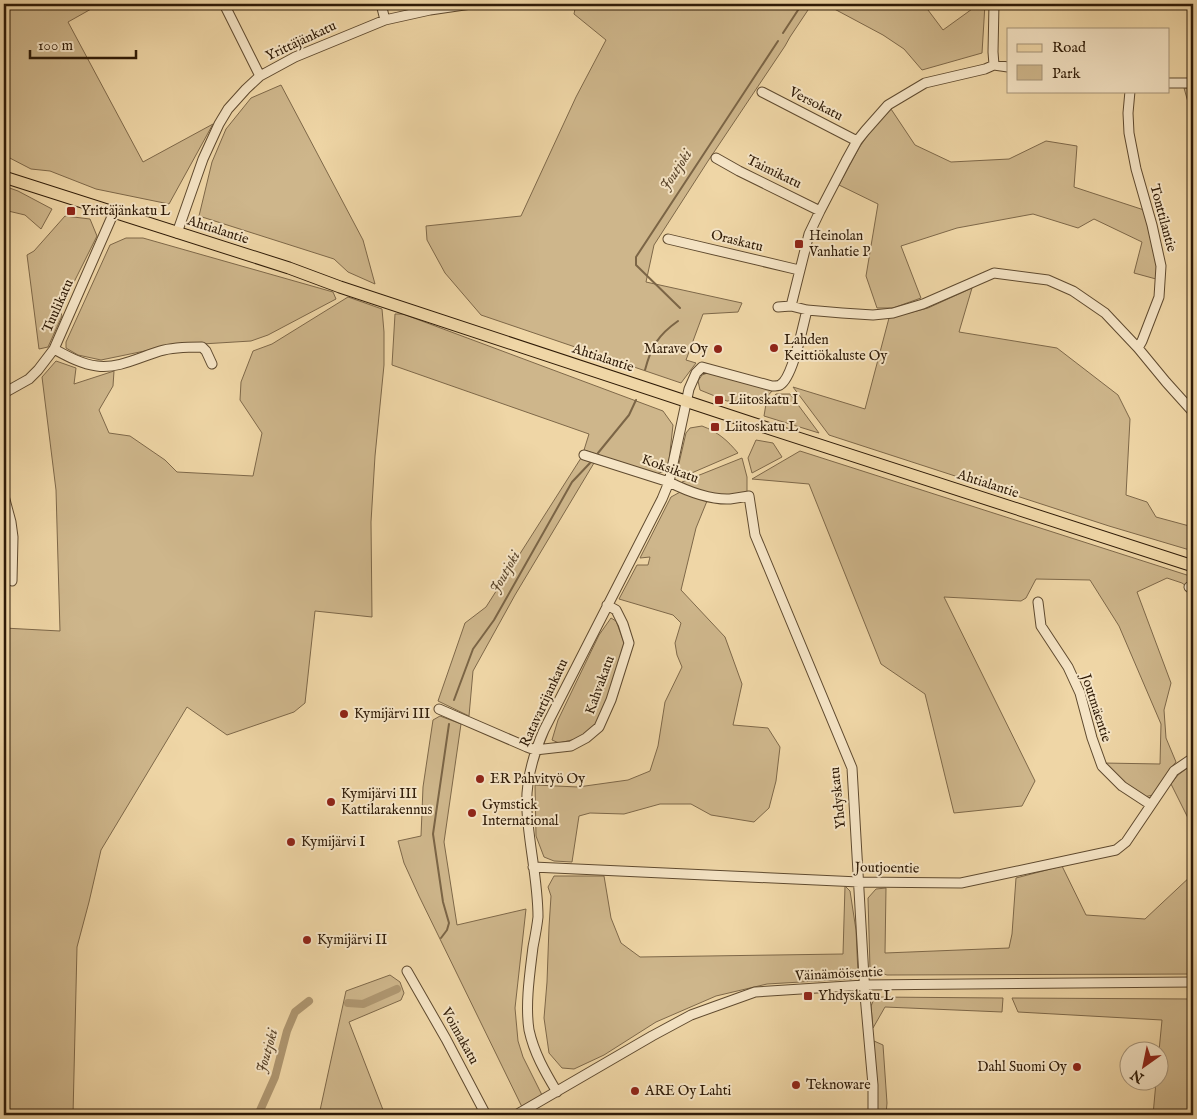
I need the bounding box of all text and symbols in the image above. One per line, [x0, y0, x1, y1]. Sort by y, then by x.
street label: Yrittäjänkatu [263, 17, 339, 65]
scale bar [30, 28, 136, 60]
legend [1007, 28, 1170, 92]
text: 100 m [38, 36, 74, 55]
text: Road [1052, 38, 1087, 57]
text: Park [1052, 64, 1082, 83]
street label: Versokatu [785, 82, 846, 125]
water label: Joutjoki [656, 145, 697, 194]
street label: Taimikatu [743, 151, 805, 193]
street label: Tonttilantie [1145, 182, 1181, 254]
place label: Yrittäjänkatu L [81, 202, 170, 220]
marker: Yrittäjänkatu L [65, 205, 77, 217]
street label: Ahtialantie [184, 211, 252, 249]
street label: Oraskatu [709, 226, 765, 256]
place label: Heinolan Vanhatie P [808, 227, 870, 261]
marker: Heinolan Vanhatie P [793, 238, 805, 250]
street label: Tuulikatu [38, 276, 78, 336]
place label: Lahden Keittiökaluste Oy [784, 331, 887, 365]
street label: Ahtialantie [569, 339, 637, 377]
place label: Marave Oy [644, 340, 708, 358]
marker: Lahden Keittiökaluste Oy [768, 342, 780, 354]
marker: Marave Oy [712, 343, 724, 355]
place label: Liitoskatu I [729, 391, 798, 409]
marker: Liitoskatu I [713, 394, 725, 406]
place label: Liitoskatu L [725, 418, 798, 436]
marker: Liitoskatu L [709, 421, 721, 433]
street label: Koksikatu [639, 450, 701, 488]
street label: Ahtialantie [954, 465, 1022, 503]
water label: Joutjoki [486, 546, 525, 596]
street label: Kahvakatu [581, 653, 619, 717]
street label: Ratavartijankatu [516, 656, 572, 750]
street label: Joutmäentie [1076, 670, 1116, 745]
place label: Kymijärvi III [354, 705, 430, 723]
marker: Kymijärvi III [338, 708, 350, 720]
street label: Yhdyskatu [826, 766, 850, 830]
place label: ER Pahvityö Oy [490, 770, 585, 788]
marker: ER Pahvityö Oy [474, 773, 486, 785]
place label: Kymijärvi III Kattilarakennus [341, 785, 433, 819]
marker: Kymijärvi III Kattilarakennus [325, 796, 337, 808]
place label: Gymstick International [482, 796, 559, 830]
marker: Gymstick International [466, 807, 478, 819]
place label: Kymijärvi I [301, 833, 365, 851]
marker: Kymijärvi I [285, 836, 297, 848]
street label: Joutjoentie [853, 858, 920, 878]
place label: Kymijärvi II [317, 931, 387, 949]
marker: Kymijärvi II [301, 934, 313, 946]
street label: Väinämöisentie [794, 963, 884, 985]
place label: Yhdyskatu L [818, 987, 893, 1005]
marker: Yhdyskatu L [802, 990, 814, 1002]
street label: Voimakatu [437, 1004, 483, 1068]
water label: Joutjoki [252, 1025, 283, 1075]
north arrow [1120, 1042, 1170, 1092]
place label: Dahl Suomi Oy [977, 1058, 1067, 1076]
marker: Dahl Suomi Oy [1071, 1061, 1083, 1073]
text: N [1127, 1065, 1148, 1087]
place label: Teknoware [806, 1076, 871, 1094]
marker: Teknoware [790, 1079, 802, 1091]
place label: ARE Oy Lahti [644, 1082, 732, 1100]
marker: ARE Oy Lahti [629, 1085, 641, 1097]

